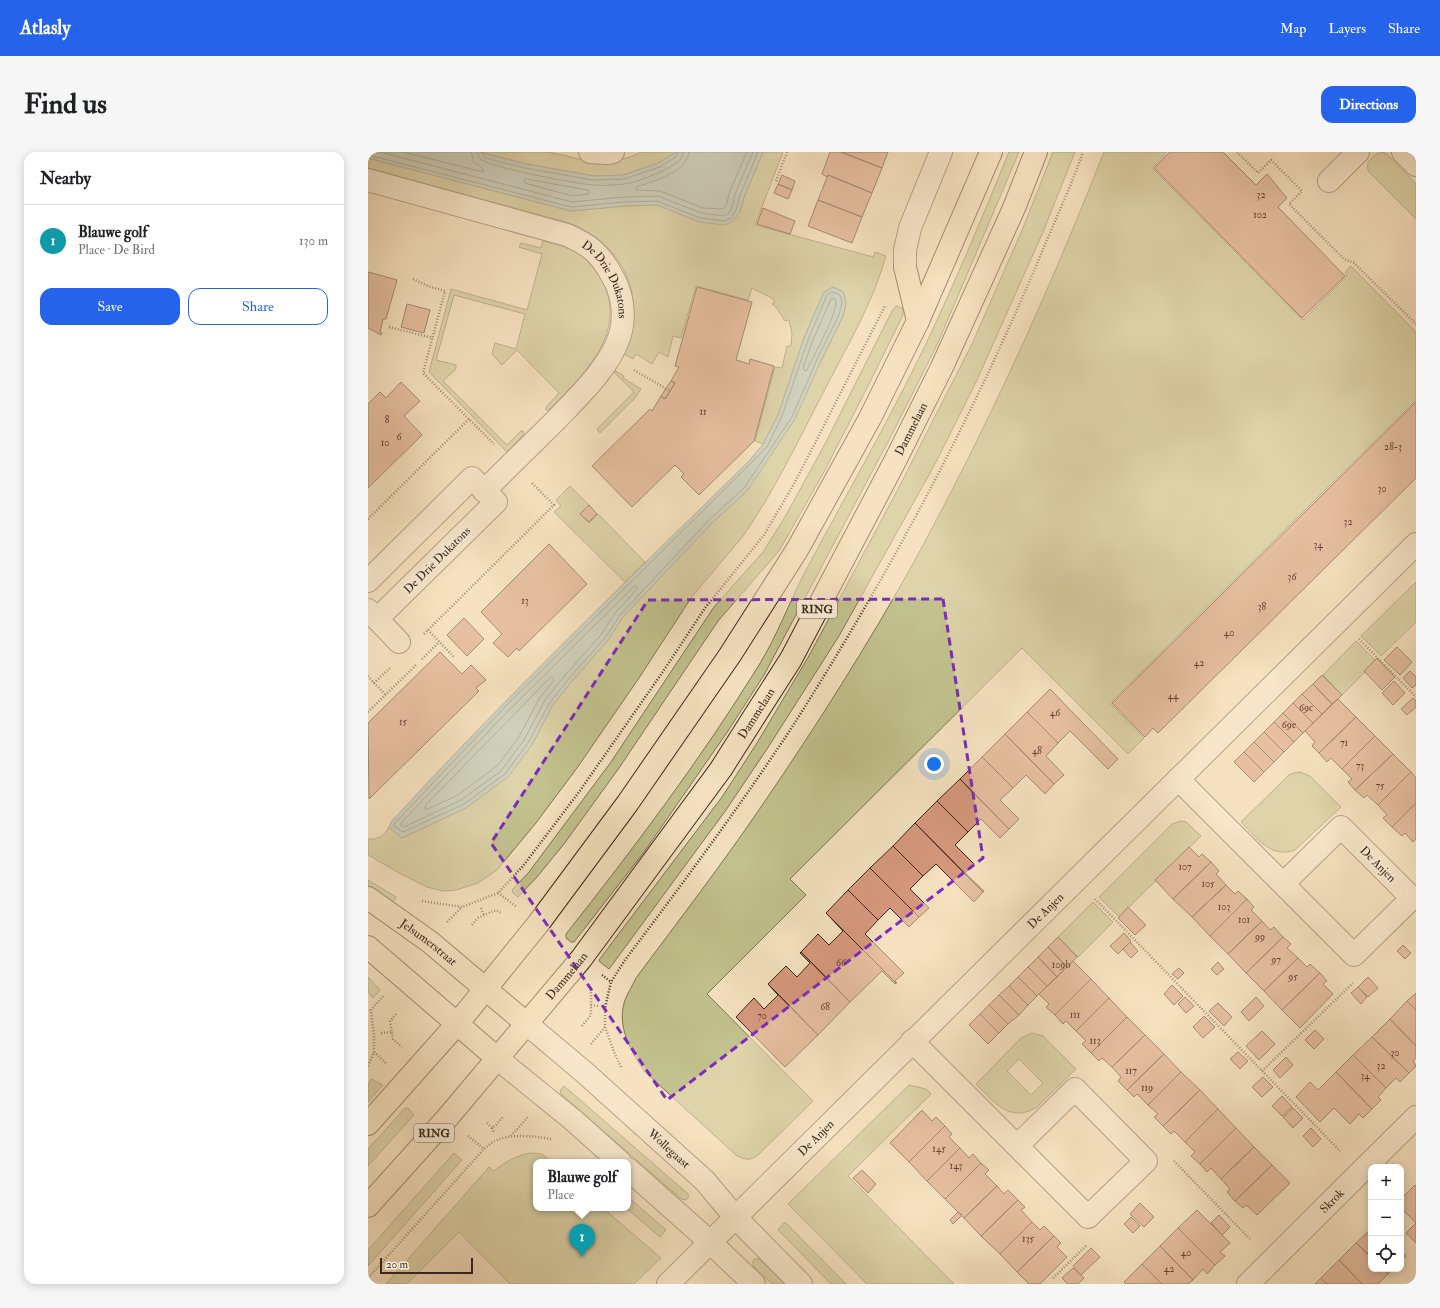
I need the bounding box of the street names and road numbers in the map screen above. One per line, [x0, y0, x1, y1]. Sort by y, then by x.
street label: De Drie Dukatons [579, 237, 630, 319]
street label: Dammelaan [892, 400, 931, 458]
street label: De Drie Dukatons [401, 524, 474, 597]
road number: RING [797, 600, 837, 618]
street label: Dammelaan [735, 685, 778, 742]
street label: De Anjen [1356, 843, 1399, 886]
street label: De Anjen [1025, 890, 1067, 932]
street label: Jelsumerstraat [396, 915, 460, 970]
street label: Dammelaan [543, 950, 591, 1003]
street label: De Anjen [795, 1117, 838, 1159]
road number: RING [414, 1124, 454, 1142]
street label: Wollegaast [644, 1125, 693, 1172]
street label: Skrok [1317, 1186, 1348, 1216]

